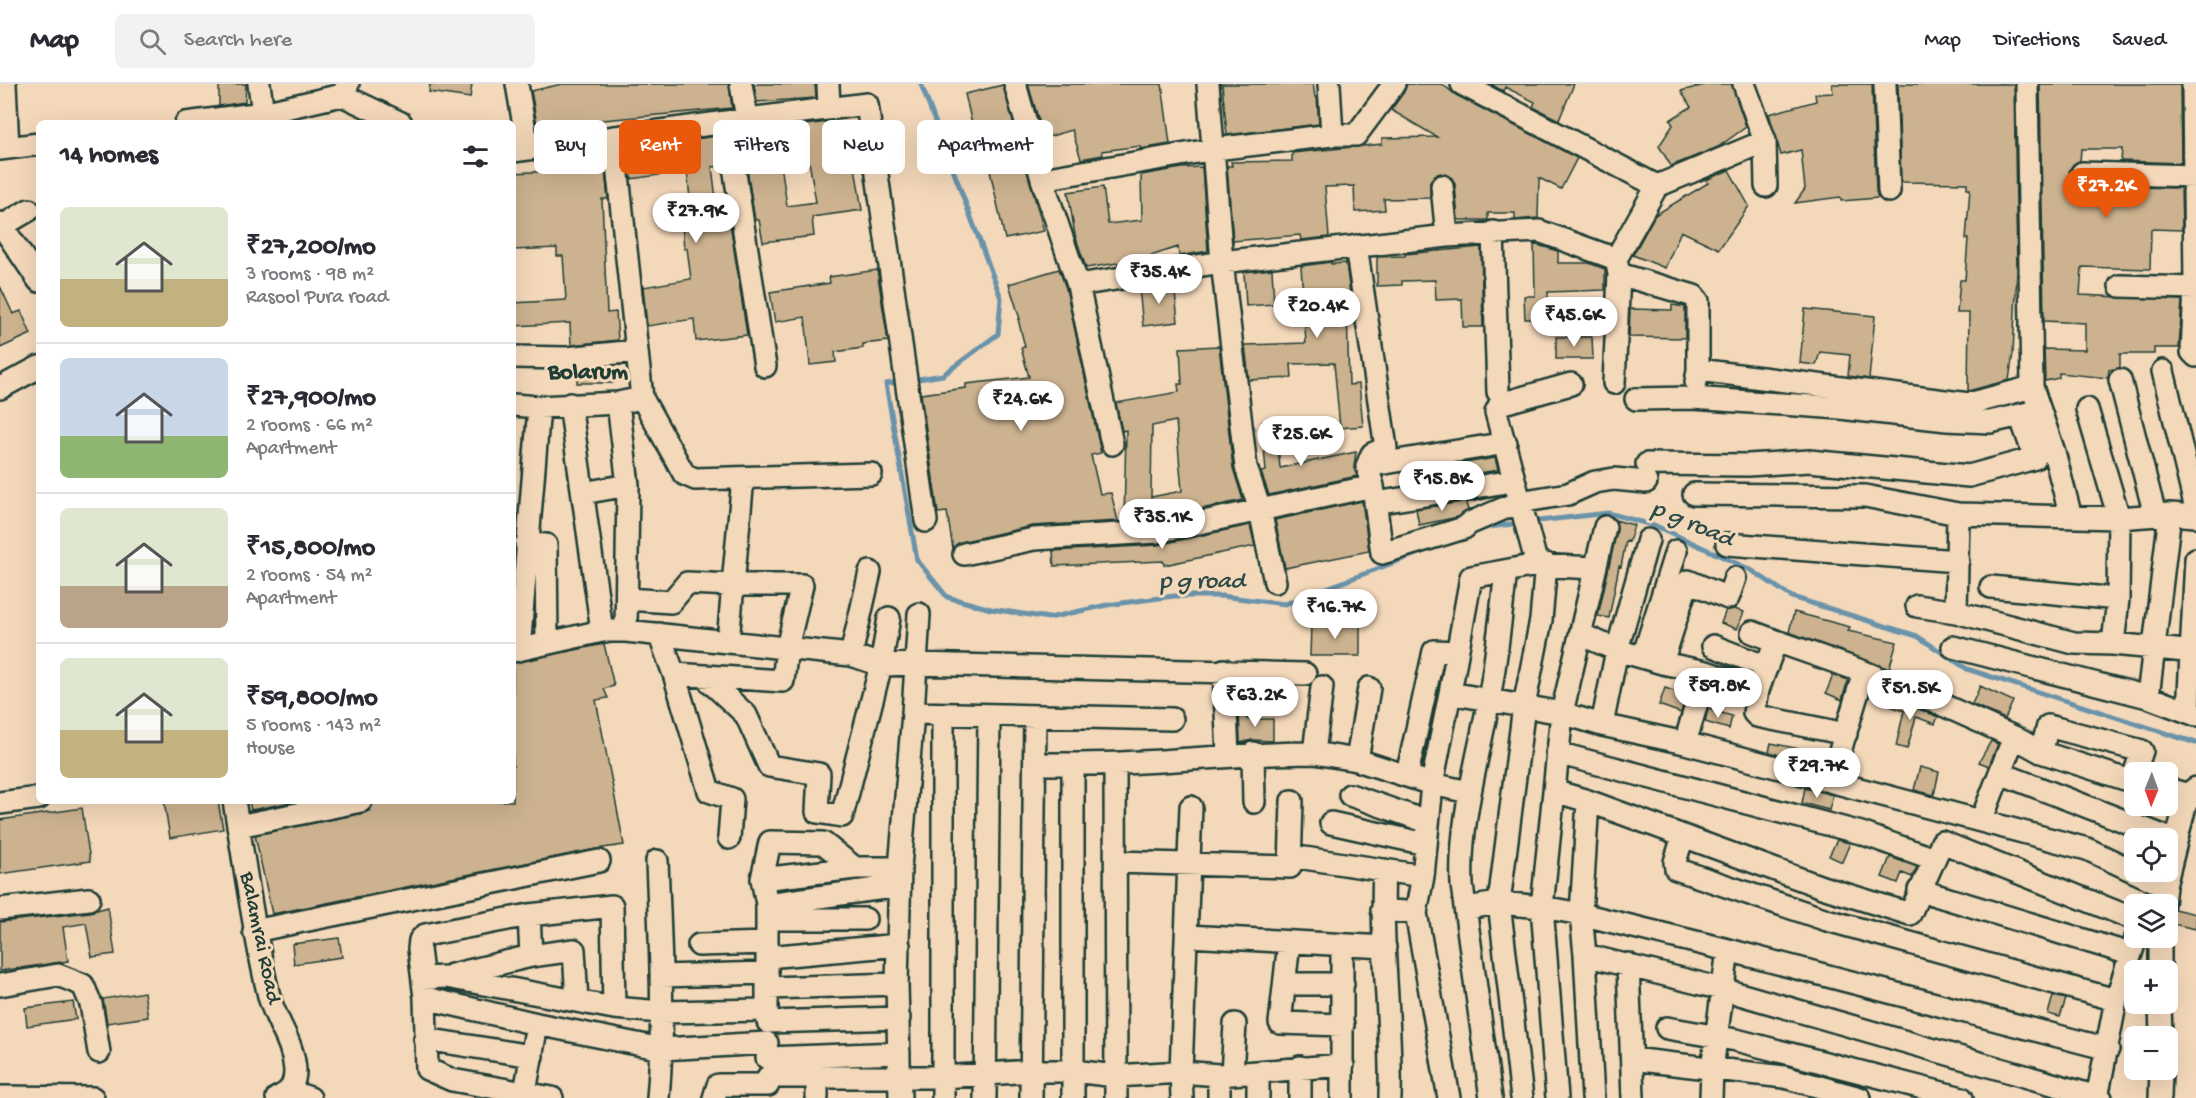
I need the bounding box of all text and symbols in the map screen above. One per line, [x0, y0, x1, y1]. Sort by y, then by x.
search box [115, 14, 535, 68]
text: Map [30, 25, 79, 58]
icon: search [136, 25, 169, 58]
text: Search here [184, 28, 292, 54]
text: Map [1924, 29, 1961, 54]
text: Directions [1994, 29, 2079, 54]
text: Saved [2112, 29, 2166, 54]
chip: Buy [534, 120, 607, 174]
chip: Rent [619, 120, 701, 174]
chip: Filters [713, 120, 810, 174]
chip: New [822, 120, 905, 174]
chip: Apartment [917, 120, 1053, 174]
icon: filters [459, 140, 492, 173]
text: 14 homes [60, 141, 158, 172]
pin: ₹27.2K [2057, 168, 2155, 219]
text: ₹27.2K [2077, 176, 2135, 199]
pin: ₹27.9K [647, 193, 745, 244]
text: ₹27.9K [667, 201, 725, 224]
icon: home [108, 231, 180, 303]
text: ₹27,200/mo [246, 233, 376, 264]
pin: ₹35.4K [1110, 254, 1208, 305]
text: ₹35.4K [1129, 262, 1189, 285]
text: 3 rooms · 98 m² [246, 264, 374, 287]
text: Rasool Pura road [246, 287, 388, 310]
pin: ₹20.4K [1268, 288, 1366, 339]
text: ₹20.4K [1287, 296, 1347, 319]
pin: ₹45.6K [1525, 297, 1623, 348]
text: ₹45.6K [1545, 305, 1603, 328]
district label: Bolarum [547, 359, 628, 388]
pin: ₹24.6K [972, 381, 1070, 432]
icon: home [108, 382, 180, 454]
text: ₹27,900/mo [246, 384, 376, 415]
text: ₹24.6K [992, 389, 1050, 412]
text: 2 rooms · 66 m² [246, 415, 373, 438]
pin: ₹25.6K [1252, 416, 1350, 467]
text: ₹25.6K [1271, 424, 1331, 447]
text: Apartment [246, 438, 336, 461]
pin: ₹15.8K [1393, 461, 1491, 512]
text: ₹15.8K [1413, 469, 1471, 492]
water label: p g road [1647, 495, 1740, 556]
pin: ₹35.1K [1113, 499, 1211, 550]
text: ₹35.1K [1133, 507, 1191, 530]
icon: home [108, 532, 180, 604]
text: ₹15,800/mo [246, 534, 375, 565]
text: 2 rooms · 54 m² [246, 565, 373, 588]
water label: p g road [1159, 568, 1248, 597]
text: Apartment [246, 588, 336, 611]
pin: ₹16.7K [1286, 589, 1384, 640]
text: ₹16.7K [1306, 597, 1364, 620]
pin: ₹59.8K [1669, 668, 1767, 719]
pin: ₹51.5K [1861, 670, 1959, 721]
text: ₹59.8K [1688, 676, 1748, 699]
pin: ₹63.2K [1206, 677, 1304, 728]
text: ₹51.5K [1881, 678, 1939, 701]
icon: home [108, 682, 180, 754]
text: ₹59,800/mo [246, 684, 378, 715]
text: ₹63.2K [1225, 685, 1285, 708]
text: 5 rooms · 143 m² [246, 715, 381, 738]
text: House [246, 738, 295, 761]
pin: ₹29.7K [1768, 748, 1866, 799]
text: ₹29.7K [1788, 756, 1846, 779]
north arrow [2124, 762, 2178, 816]
map controls [2124, 762, 2178, 1080]
button: locate [2124, 828, 2178, 882]
street label: Balamrai Road [232, 869, 286, 1008]
button: layers [2124, 894, 2178, 948]
button: + [2124, 960, 2178, 1014]
button: − [2124, 1026, 2178, 1080]

